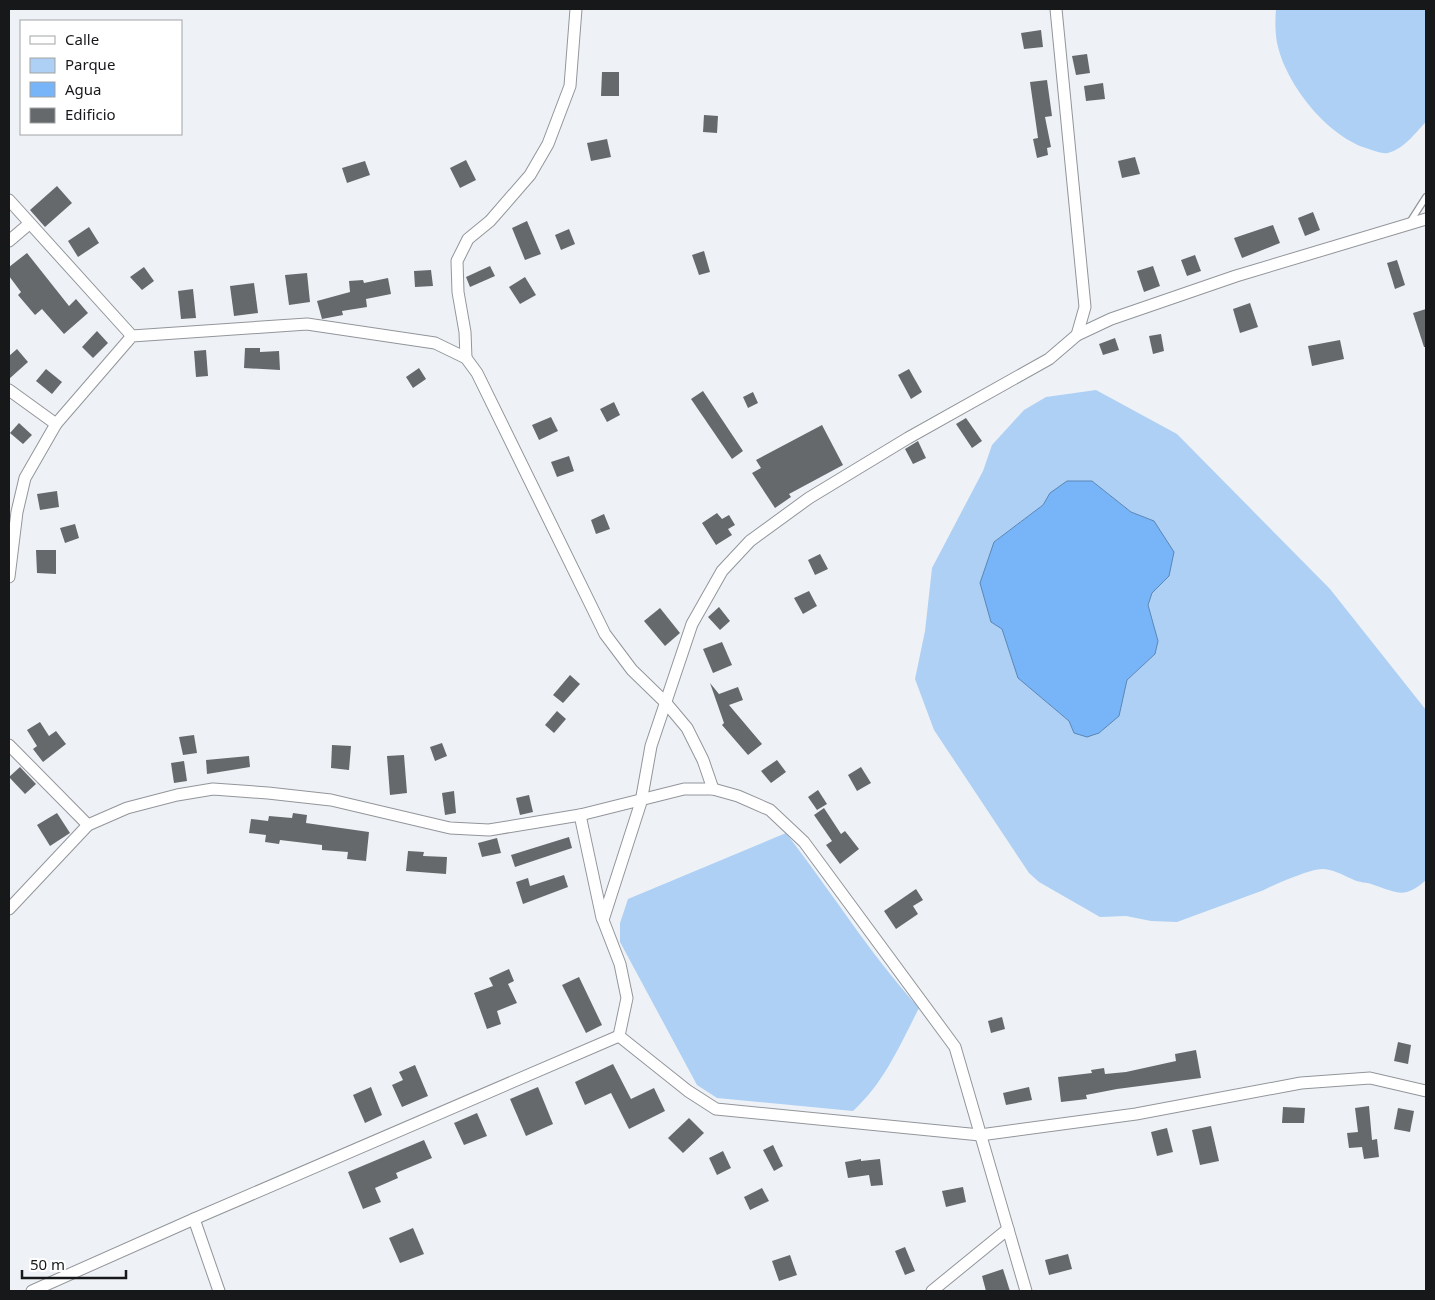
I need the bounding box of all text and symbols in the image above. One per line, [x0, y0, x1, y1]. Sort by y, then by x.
legend [20, 20, 182, 135]
text: Calle [65, 29, 99, 49]
text: Parque [65, 54, 115, 74]
text: Agua [65, 79, 102, 99]
text: Edificio [65, 104, 116, 124]
scale bar [22, 1248, 126, 1280]
text: 50 m [30, 1254, 65, 1274]

